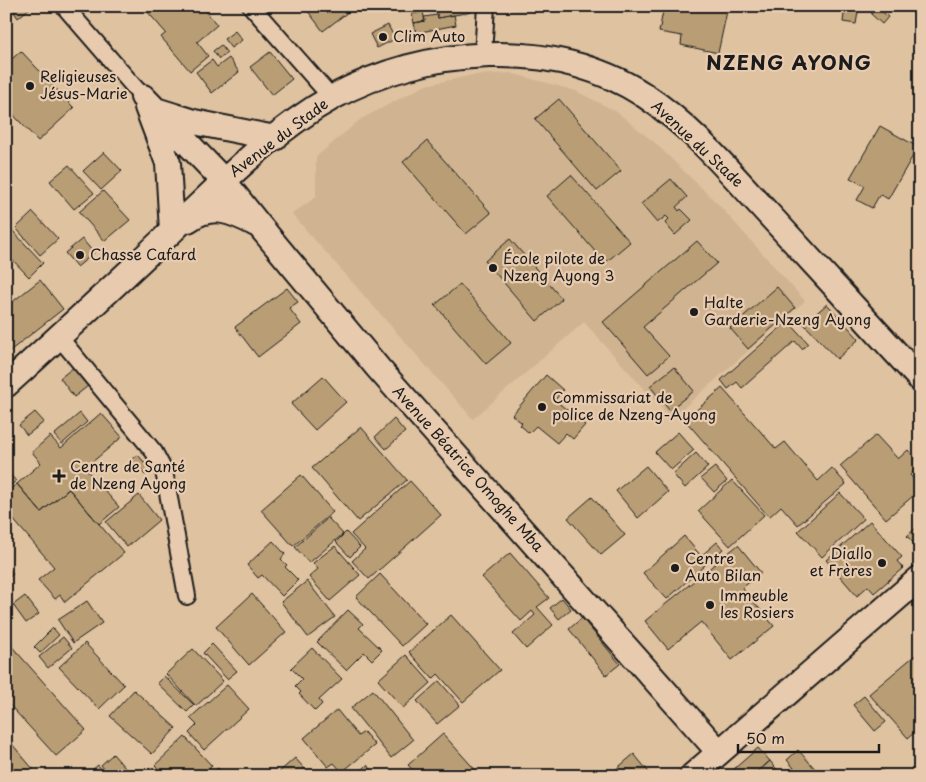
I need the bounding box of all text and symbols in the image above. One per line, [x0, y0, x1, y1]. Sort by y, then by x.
place label: Clim Auto [393, 24, 465, 47]
marker: Clim Auto [377, 31, 389, 43]
district label: NZENG AYONG [706, 47, 872, 77]
place label: Religieuses Jésus-Marie [40, 64, 128, 104]
marker: Religieuses Jésus-Marie [24, 80, 36, 92]
street label: Avenue du Stade [224, 92, 332, 182]
street label: Avenue du Stade [647, 94, 749, 192]
place label: Chasse Cafard [90, 242, 196, 265]
place label: École pilote de Nzeng Ayong 3 [503, 246, 614, 286]
marker: Chasse Cafard [74, 249, 86, 261]
marker: École pilote de Nzeng Ayong 3 [487, 262, 499, 274]
place label: Halte Garderie-Nzeng Ayong [704, 290, 871, 330]
marker: Halte Garderie-Nzeng Ayong [688, 306, 700, 318]
street label: Avenue Béatrice Omoghe Mba [388, 380, 551, 557]
place label: Commissariat de police de Nzeng-Ayong [552, 385, 716, 425]
marker: Commissariat de police de Nzeng-Ayong [536, 401, 548, 413]
place label: Centre de Santé de Nzeng Ayong [70, 454, 186, 494]
marker: Centre de Santé de Nzeng Ayong [52, 469, 66, 483]
place label: Diallo et Frères [810, 541, 872, 581]
place label: Centre Auto Bilan [685, 546, 761, 586]
marker: Diallo et Frères [876, 557, 888, 569]
marker: Centre Auto Bilan [669, 562, 681, 574]
place label: Immeuble les Rosiers [720, 583, 794, 623]
marker: Immeuble les Rosiers [704, 599, 716, 611]
scale bar [738, 722, 880, 754]
text: 50 m [746, 726, 785, 749]

